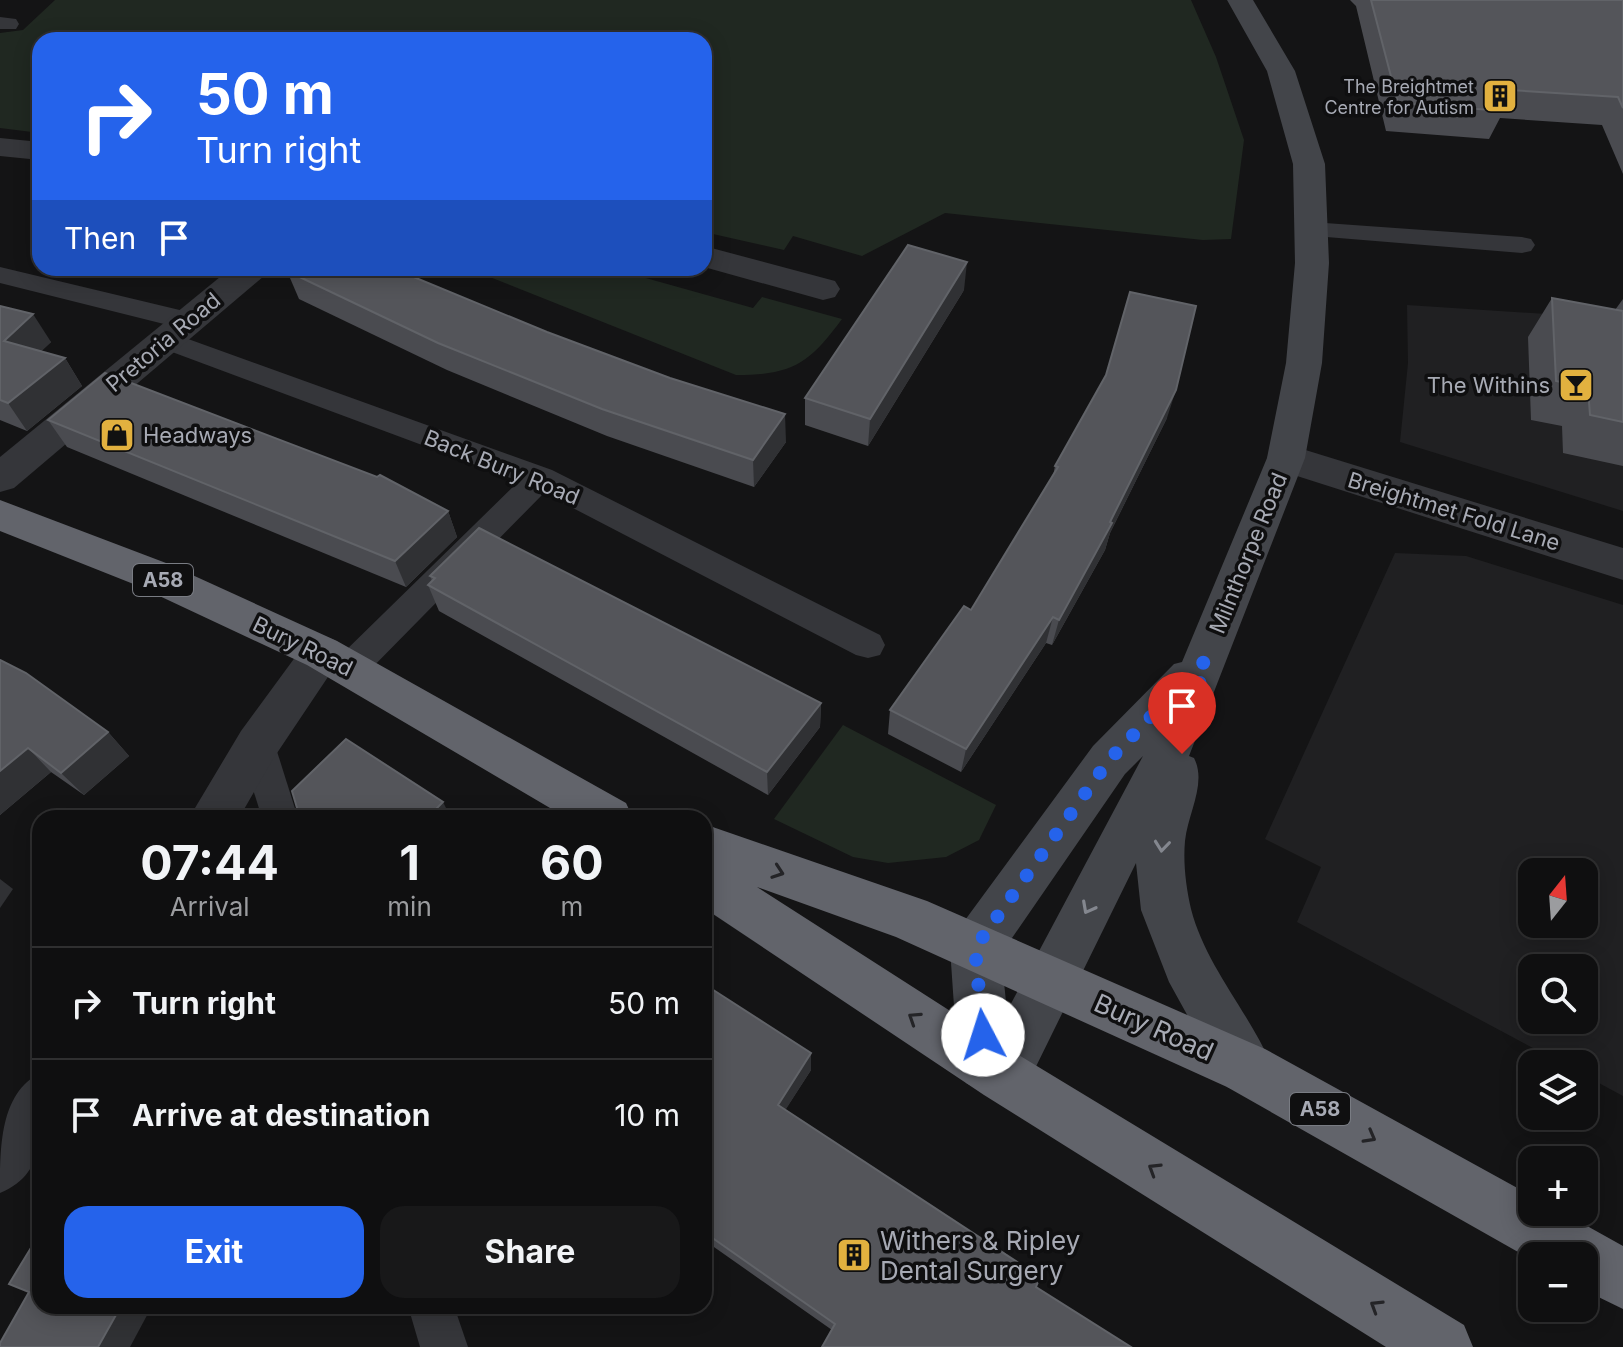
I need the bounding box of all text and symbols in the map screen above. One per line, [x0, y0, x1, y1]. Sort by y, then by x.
text: 50 m [196, 60, 334, 128]
icon: right [64, 64, 168, 168]
place label: The Breightmet Centre for Autism [1324, 76, 1474, 118]
building icon: The Breightmet Centre for Autism [1481, 77, 1519, 115]
text: Turn right [196, 128, 361, 172]
icon: arrive [152, 216, 196, 260]
text: Then [64, 220, 136, 256]
street label: Pretoria Road [101, 287, 225, 397]
bar icon: The Withins [1557, 366, 1595, 404]
place label: The Withins [1427, 372, 1550, 398]
shop icon: Headways [98, 416, 136, 454]
place label: Headways [143, 422, 252, 448]
street label: Back Bury Road [421, 424, 583, 510]
street label: Breightmet Fold Lane [1345, 466, 1563, 556]
street label: Milnthorpe Road [1204, 469, 1292, 637]
road number: A58 [133, 564, 193, 596]
street label: Bury Road [249, 611, 357, 681]
pin [1148, 672, 1216, 754]
icon: arrive [1160, 684, 1204, 728]
text: 07:44 [140, 833, 279, 892]
text: 1 [399, 833, 420, 892]
text: 60 [540, 833, 604, 892]
one-way arrow [1154, 840, 1171, 853]
north arrow [1518, 858, 1598, 938]
map controls [1518, 858, 1598, 1322]
one-way arrow [770, 862, 784, 878]
text: Arrival [170, 891, 250, 922]
text: min [387, 891, 432, 922]
text: m [560, 891, 583, 922]
one-way arrow [1082, 900, 1097, 915]
button: search [1518, 954, 1598, 1034]
icon: right [64, 981, 108, 1025]
text: Turn right [132, 985, 276, 1021]
text: 50 m [608, 985, 680, 1021]
street label: Bury Road [1090, 987, 1218, 1067]
position arrow [941, 993, 1025, 1077]
one-way arrow [909, 1012, 923, 1027]
button: layers [1518, 1050, 1598, 1130]
icon: arrive [64, 1093, 108, 1137]
road number: A58 [1290, 1093, 1350, 1125]
text: Arrive at destination [132, 1097, 430, 1133]
text: 10 m [614, 1097, 680, 1133]
one-way arrow [1362, 1127, 1376, 1143]
button: + [1518, 1146, 1598, 1226]
one-way arrow [1148, 1164, 1163, 1179]
button: Exit [64, 1206, 364, 1298]
button: Share [380, 1206, 680, 1298]
place label: Withers & Ripley Dental Surgery [880, 1225, 1080, 1286]
building icon: Withers & Ripley Dental Surgery [835, 1236, 873, 1274]
button: − [1518, 1242, 1598, 1322]
one-way arrow [1370, 1300, 1385, 1316]

